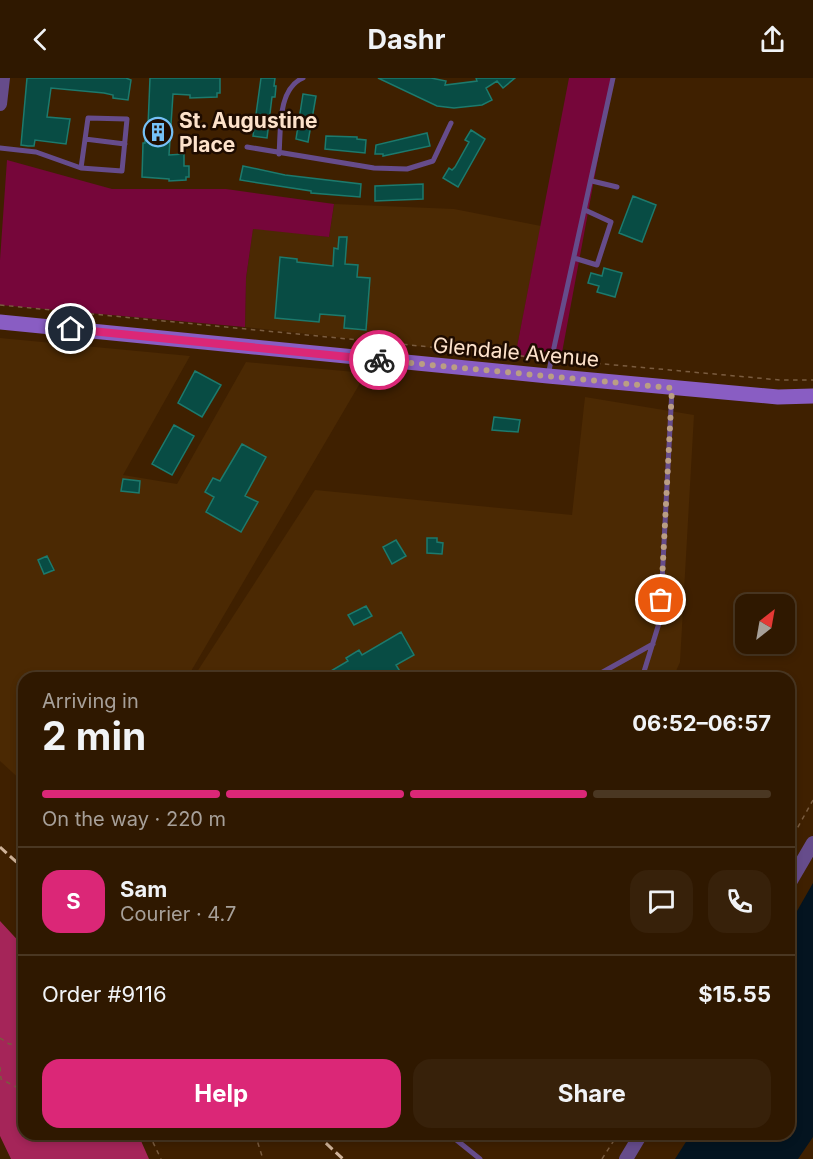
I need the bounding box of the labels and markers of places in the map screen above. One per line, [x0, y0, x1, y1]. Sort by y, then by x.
place label: St. Augustine Place [179, 108, 318, 157]
building icon: St. Augustine Place [142, 116, 174, 148]
pin [45, 303, 96, 354]
pin [635, 574, 686, 625]

